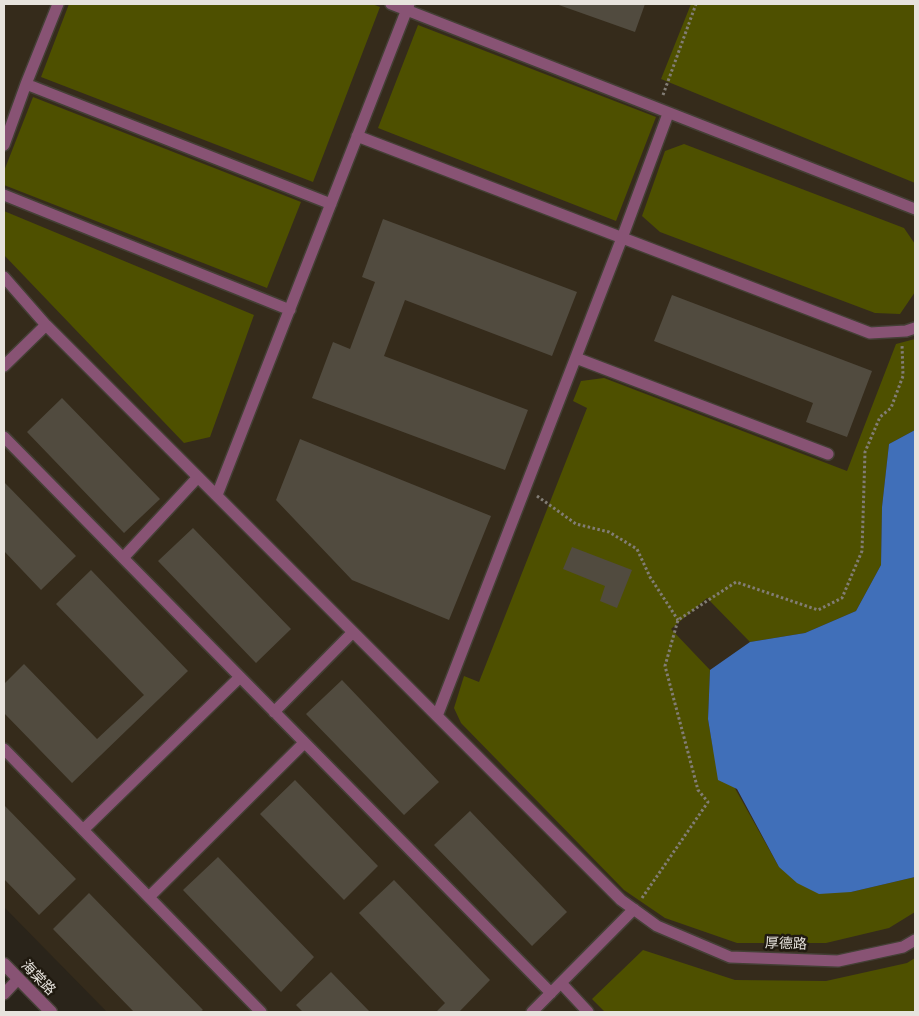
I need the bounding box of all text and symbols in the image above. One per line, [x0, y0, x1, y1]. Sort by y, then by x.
street label: 厚德路 [765, 935, 807, 953]
street label: 海棠路 [17, 957, 59, 999]

